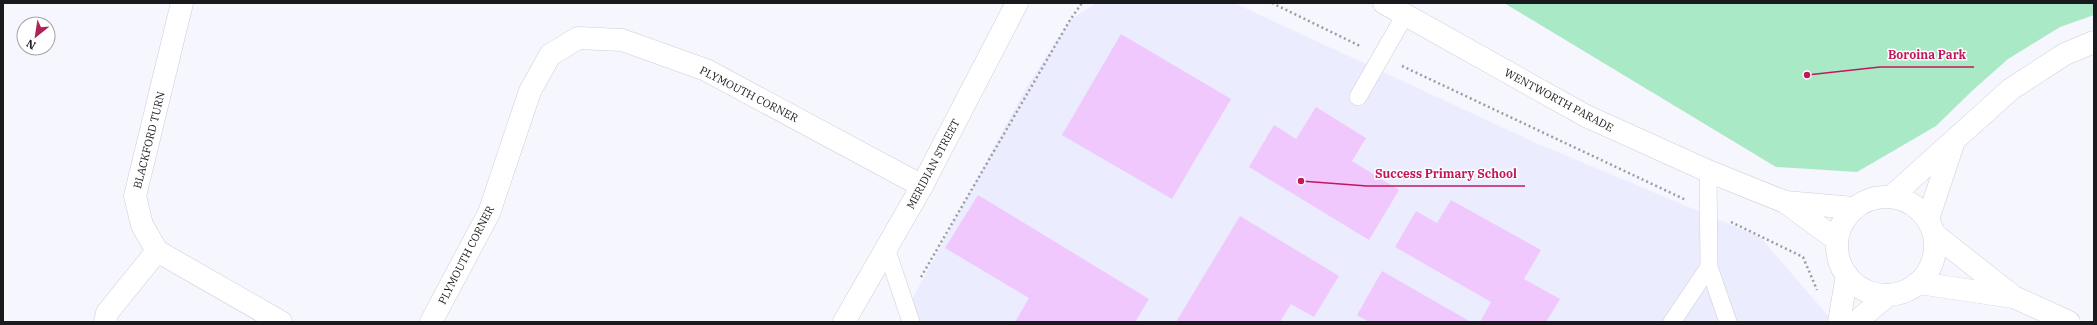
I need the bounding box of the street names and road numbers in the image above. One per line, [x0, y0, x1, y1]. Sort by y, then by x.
street label: PLYMOUTH CORNER [697, 63, 801, 125]
street label: WENTWORTH PARADE [1502, 65, 1616, 135]
street label: BLACKFORD TURN [130, 90, 168, 190]
street label: MERIDIAN STREET [903, 116, 963, 212]
street label: PLYMOUTH CORNER [435, 203, 497, 307]

